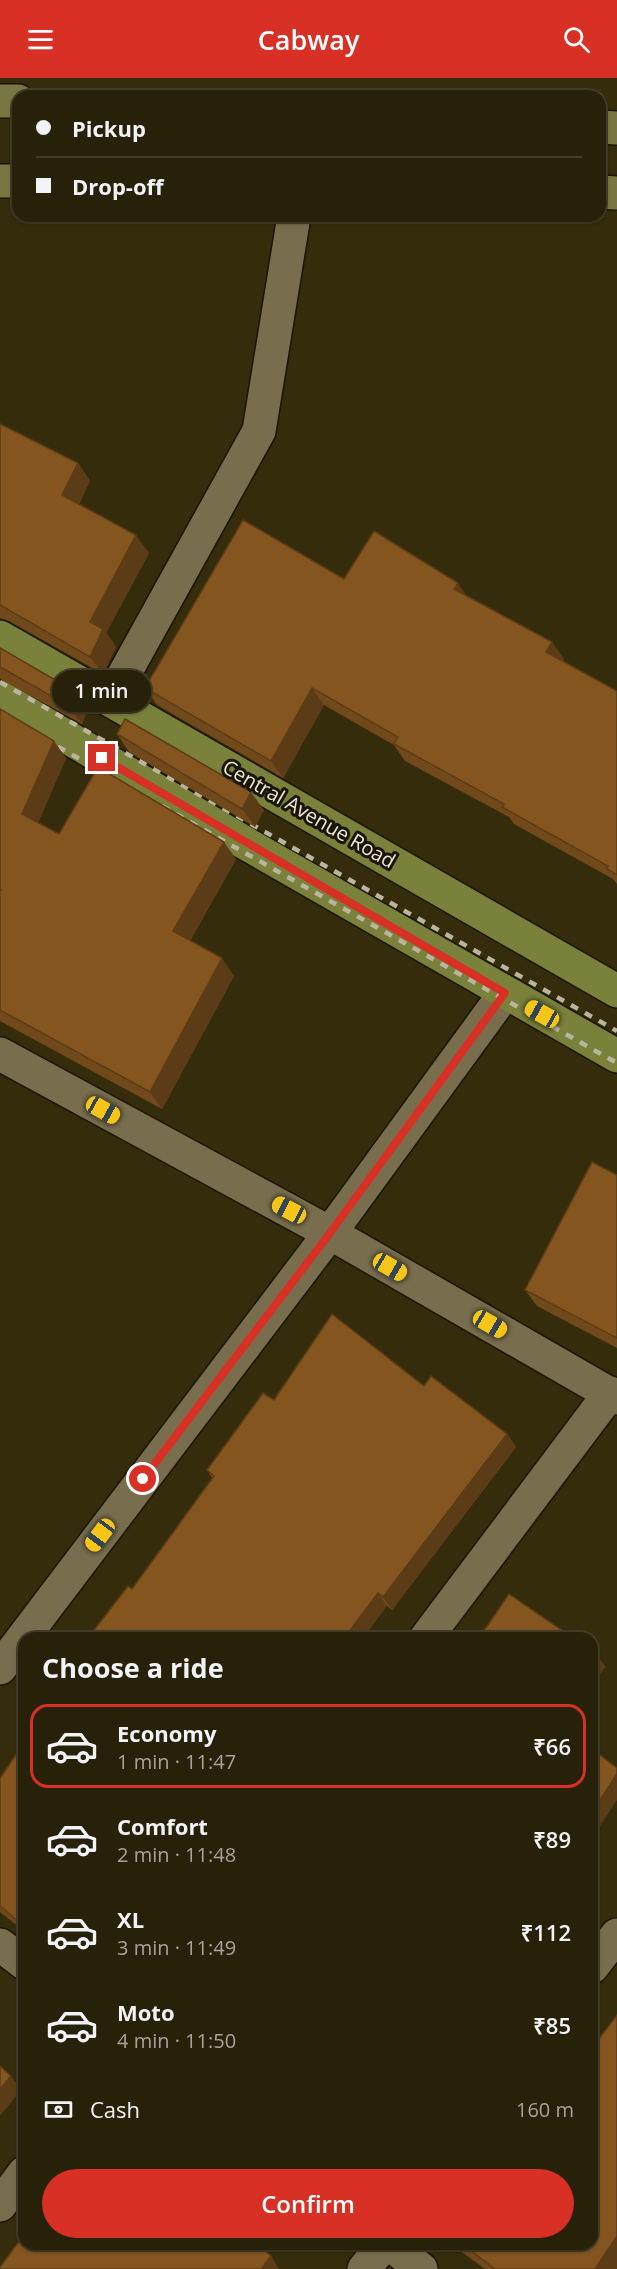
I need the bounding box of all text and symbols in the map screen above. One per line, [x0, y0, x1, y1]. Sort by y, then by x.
text: Cabway [258, 21, 359, 58]
icon: menu [24, 23, 57, 56]
icon: search [560, 23, 593, 56]
text: Pickup [72, 113, 146, 143]
text: Drop-off [72, 171, 164, 201]
callout: 1 min [52, 671, 152, 713]
text: 1 min [75, 677, 129, 704]
route end [88, 744, 115, 771]
street label: Central Avenue Road [218, 753, 401, 874]
car [522, 997, 562, 1031]
car [83, 1093, 123, 1127]
car [269, 1194, 309, 1226]
car [370, 1250, 410, 1284]
car [470, 1307, 510, 1341]
route start [129, 1465, 156, 1492]
car [82, 1515, 118, 1555]
text: Choose a ride [42, 1649, 224, 1686]
text: Economy [117, 1718, 216, 1748]
icon: car [45, 1719, 99, 1773]
text: ₹66 [533, 1731, 571, 1761]
text: 1 min · 11:47 [117, 1748, 236, 1775]
text: Comfort [117, 1811, 208, 1841]
icon: car [45, 1812, 99, 1866]
text: ₹89 [533, 1824, 571, 1854]
text: 2 min · 11:48 [117, 1841, 236, 1868]
text: XL [117, 1904, 144, 1934]
icon: car [45, 1905, 99, 1959]
text: ₹112 [521, 1917, 571, 1947]
text: 3 min · 11:49 [117, 1934, 236, 1961]
text: Moto [117, 1997, 175, 2027]
icon: car [45, 1998, 99, 2052]
text: ₹85 [533, 2010, 571, 2040]
text: 4 min · 11:50 [117, 2027, 236, 2054]
icon: cash [42, 2093, 75, 2126]
text: Cash [90, 2094, 140, 2124]
text: 160 m [516, 2096, 574, 2123]
button: Confirm [42, 2169, 574, 2238]

